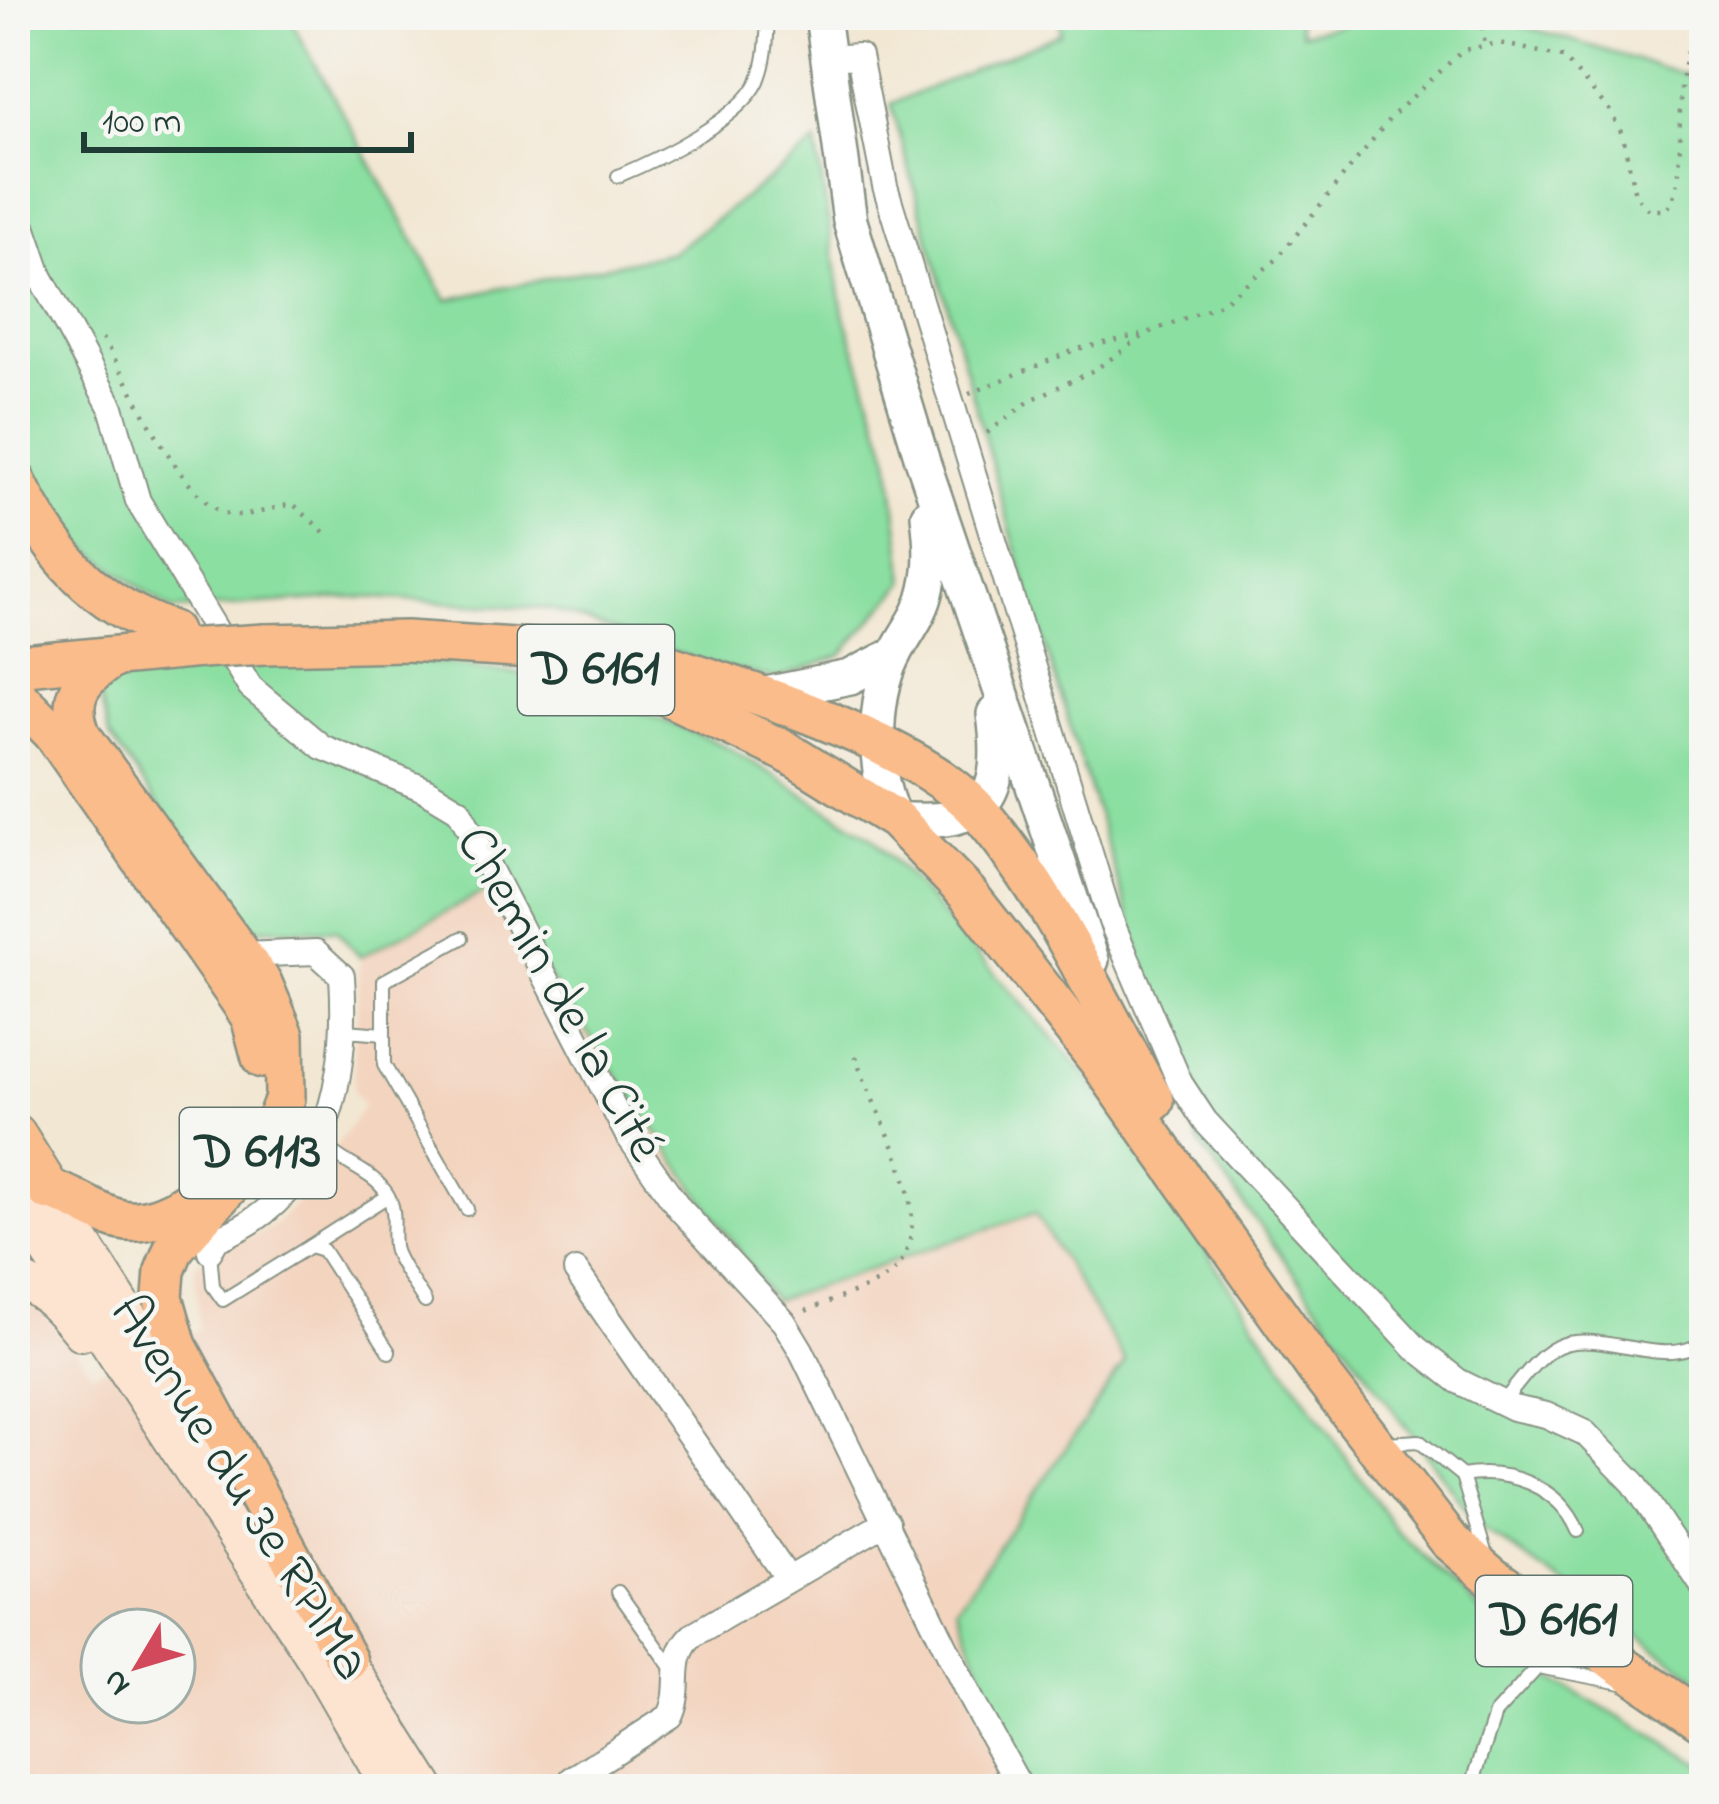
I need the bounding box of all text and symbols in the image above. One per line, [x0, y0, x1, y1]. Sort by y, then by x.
scale bar [84, 78, 411, 152]
text: 100 m [102, 97, 182, 150]
road number: D 6161 [518, 625, 674, 715]
street label: Chemin de la Cité [434, 813, 683, 1178]
road number: D 6113 [180, 1108, 336, 1198]
street label: Avenue du 3e RPIMa [88, 1281, 388, 1697]
road number: D 6161 [1476, 1576, 1632, 1666]
north arrow [78, 1606, 198, 1726]
text: N [92, 1658, 143, 1706]

